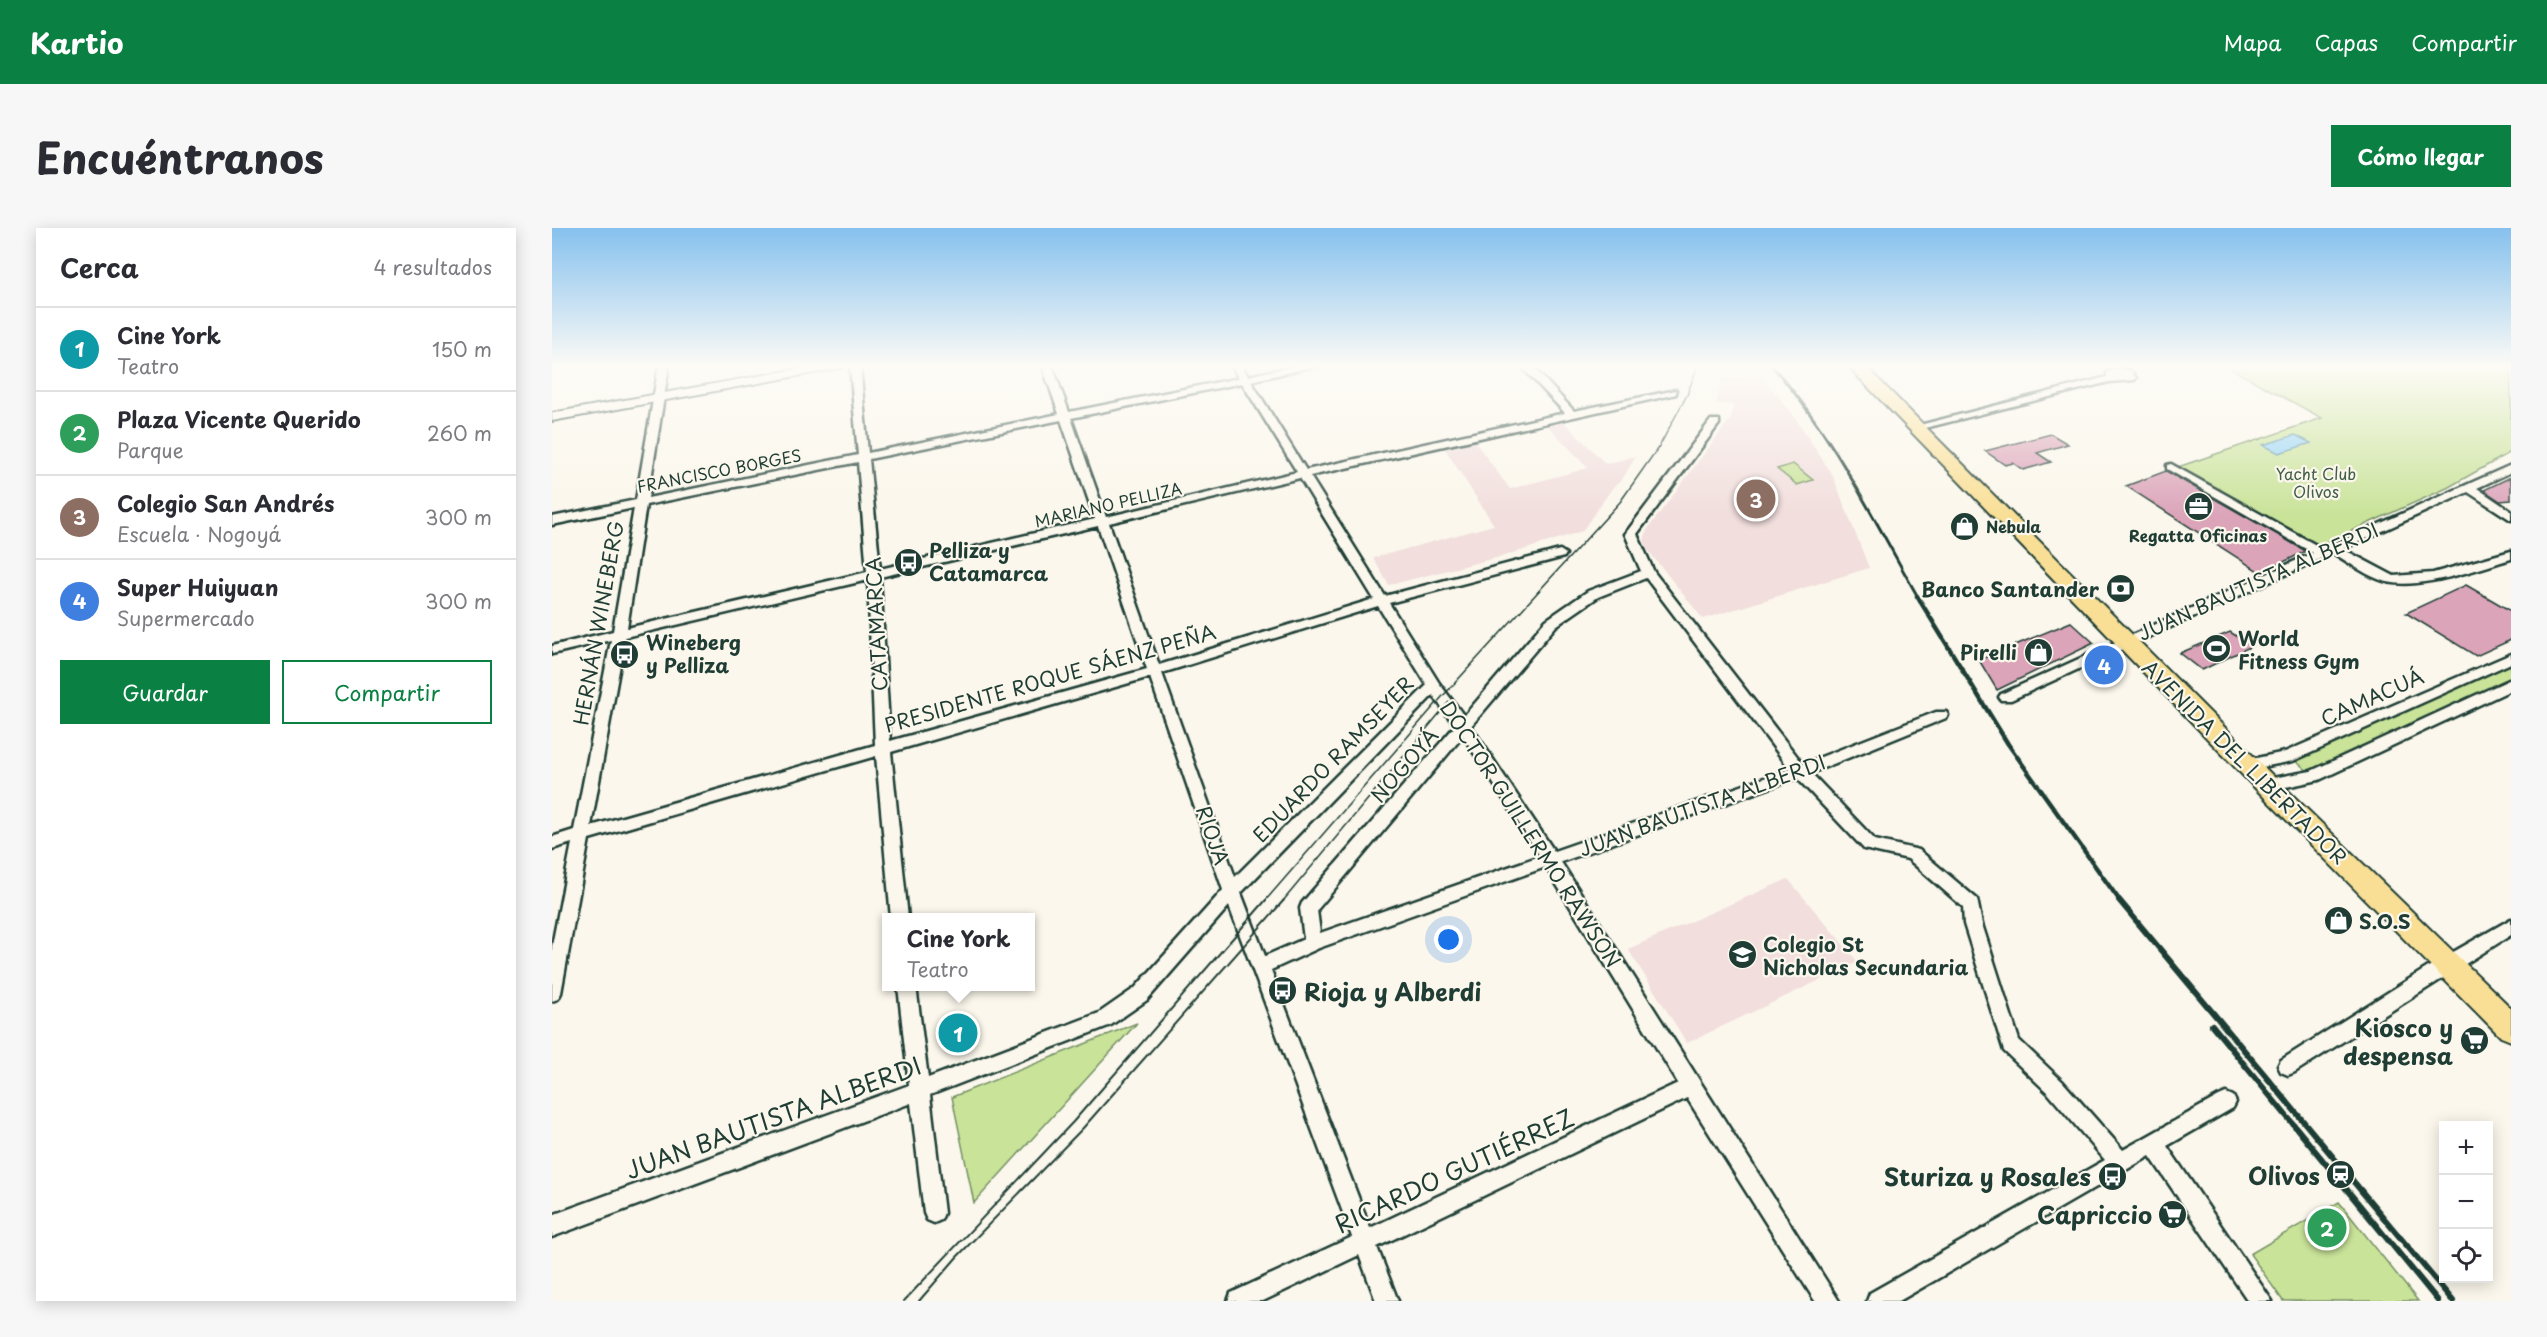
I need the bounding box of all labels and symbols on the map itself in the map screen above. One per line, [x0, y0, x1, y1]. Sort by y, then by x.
street label: FRANCISCO BORGES [635, 442, 803, 498]
park label: Yacht Club Olivos [2276, 461, 2356, 503]
street label: MARIANO PELLIZA [1032, 475, 1184, 533]
pin: 3 [1736, 476, 1776, 522]
office icon: Regatta Oficinas [2182, 491, 2214, 523]
shop icon: Nebula [1949, 510, 1981, 542]
place label: Nebula [1986, 514, 2041, 538]
street label: JUAN BAUTISTA ALBERDI [2133, 514, 2383, 648]
street label: HERNÁN WINEBERG [565, 518, 631, 728]
place label: Regatta Oficinas [2129, 523, 2267, 547]
place label: Pelliza y Catamarca [929, 535, 1049, 588]
bus stop icon: Pelliza y Catamarca [892, 546, 924, 578]
street label: CATAMARCA [858, 556, 894, 692]
bank icon: Banco Santander [2104, 573, 2136, 605]
place label: Banco Santander [1921, 574, 2100, 604]
street label: PRESIDENTE ROQUE SÁENZ PEÑA [881, 616, 1219, 740]
place label: World Fitness Gym [2238, 623, 2360, 676]
place label: Wineberg y Pelliza [646, 627, 741, 680]
sports icon: World Fitness Gym [2201, 633, 2233, 665]
shop icon: Pirelli [2022, 636, 2054, 668]
place label: Pirelli [1960, 637, 2017, 667]
bus stop icon: Wineberg y Pelliza [609, 638, 641, 670]
pin: 4 [2084, 642, 2124, 688]
street label: AVENIDA DEL LIBERTADOR [2136, 653, 2354, 871]
street label: CAMACUÁ [2316, 661, 2428, 733]
street label: EDUARDO RAMSEYER [1245, 669, 1421, 849]
street label: DOCTOR GUILLERMO RAWSON [1433, 695, 1629, 973]
street label: NOGOYÁ [1363, 721, 1445, 809]
street label: JUAN BAUTISTA ALBERDI [1575, 746, 1829, 864]
street label: RIOJA [1189, 801, 1237, 869]
shop icon: S.O.S [2322, 905, 2354, 937]
place label: S.O.S [2359, 906, 2411, 936]
your location [1434, 925, 1463, 954]
place label: Colegio St Nicholas Secundaria [1763, 929, 1968, 982]
school or university icon: Colegio St Nicholas Secundaria [1726, 939, 1758, 971]
place label: Rioja y Alberdi [1304, 973, 1482, 1009]
bus stop icon: Rioja y Alberdi [1267, 975, 1299, 1007]
place label: Kiosco y despensa [2343, 1009, 2454, 1073]
pin: 1 [938, 1010, 978, 1056]
supermarket icon: Kiosco y despensa [2458, 1025, 2490, 1057]
street label: JUAN BAUTISTA ALBERDI [620, 1047, 926, 1187]
street label: RICARDO GUTIÉRREZ [1328, 1099, 1580, 1241]
place label: Olivos [2248, 1157, 2320, 1193]
place label: Sturiza y Rosales [1884, 1158, 2091, 1194]
station icon: Olivos [2325, 1159, 2357, 1191]
bus stop icon: Sturiza y Rosales [2096, 1160, 2128, 1192]
place label: Capriccio [2037, 1196, 2152, 1232]
supermarket icon: Capriccio [2157, 1198, 2189, 1230]
pin: 2 [2308, 1206, 2346, 1250]

